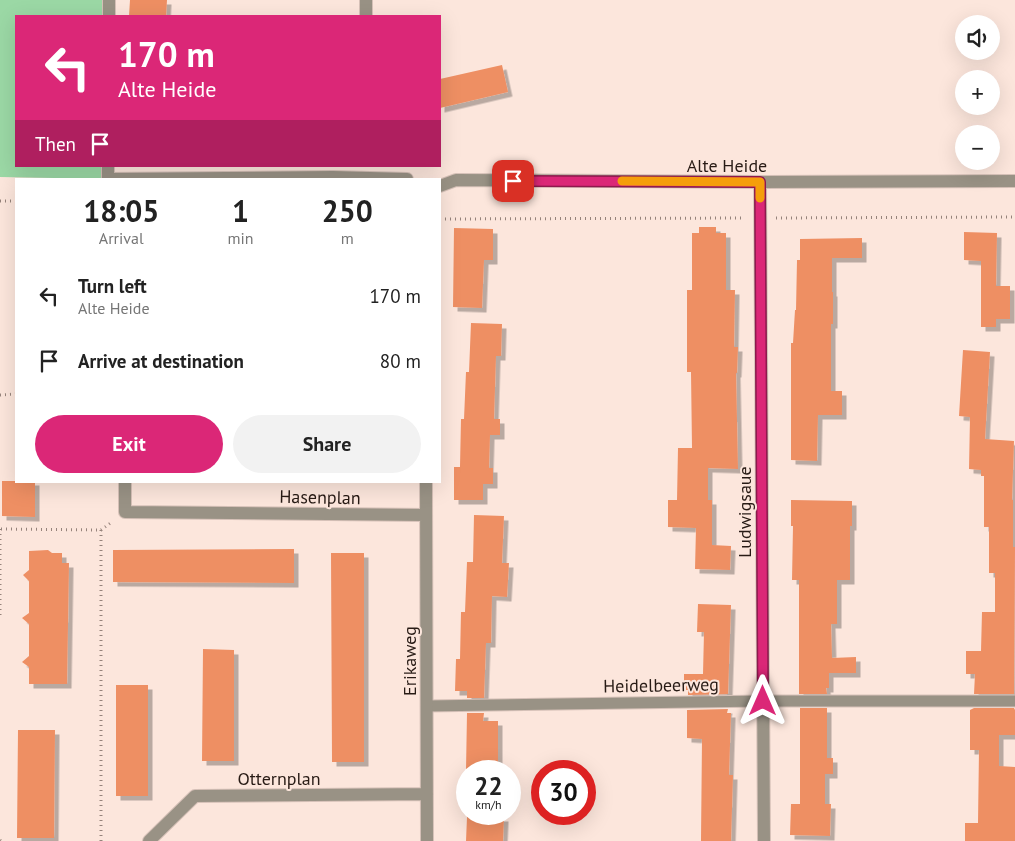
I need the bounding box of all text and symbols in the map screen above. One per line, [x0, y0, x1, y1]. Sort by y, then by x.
map controls [955, 15, 1000, 170]
button: sound [955, 15, 1000, 60]
text: 170 m [118, 31, 215, 77]
icon: left [35, 35, 100, 100]
button: + [955, 70, 1000, 115]
text: Alte Heide [118, 75, 216, 103]
button: − [955, 125, 1000, 170]
icon: arrive [86, 130, 114, 158]
text: Then [35, 132, 76, 156]
street label: Alte Heide [687, 154, 767, 177]
pin [492, 160, 534, 202]
icon: arrive [499, 167, 527, 195]
text: 18:05 [83, 191, 159, 230]
text: 1 [232, 191, 249, 230]
text: 250 [322, 191, 373, 230]
text: Arrival [99, 228, 144, 248]
text: min [228, 228, 254, 248]
text: m [341, 228, 354, 248]
text: Turn left [78, 274, 147, 298]
icon: left [35, 282, 63, 310]
text: 170 m [369, 284, 421, 308]
text: Alte Heide [78, 298, 150, 318]
icon: arrive [35, 347, 63, 375]
text: Arrive at destination [78, 349, 244, 373]
text: 80 m [380, 349, 421, 373]
button: Exit [35, 415, 223, 473]
button: Share [233, 415, 421, 473]
street label: Ludwigsaue [733, 466, 756, 558]
street label: Hasenplan [279, 485, 361, 509]
street label: Erikaweg [398, 626, 421, 696]
street label: Heidelbeerweg [603, 672, 719, 698]
position arrow [736, 674, 788, 726]
speed limit sign: 30 [531, 760, 596, 825]
street label: Otternplan [237, 767, 321, 790]
text: 22 [474, 770, 503, 802]
text: km/h [475, 797, 502, 812]

